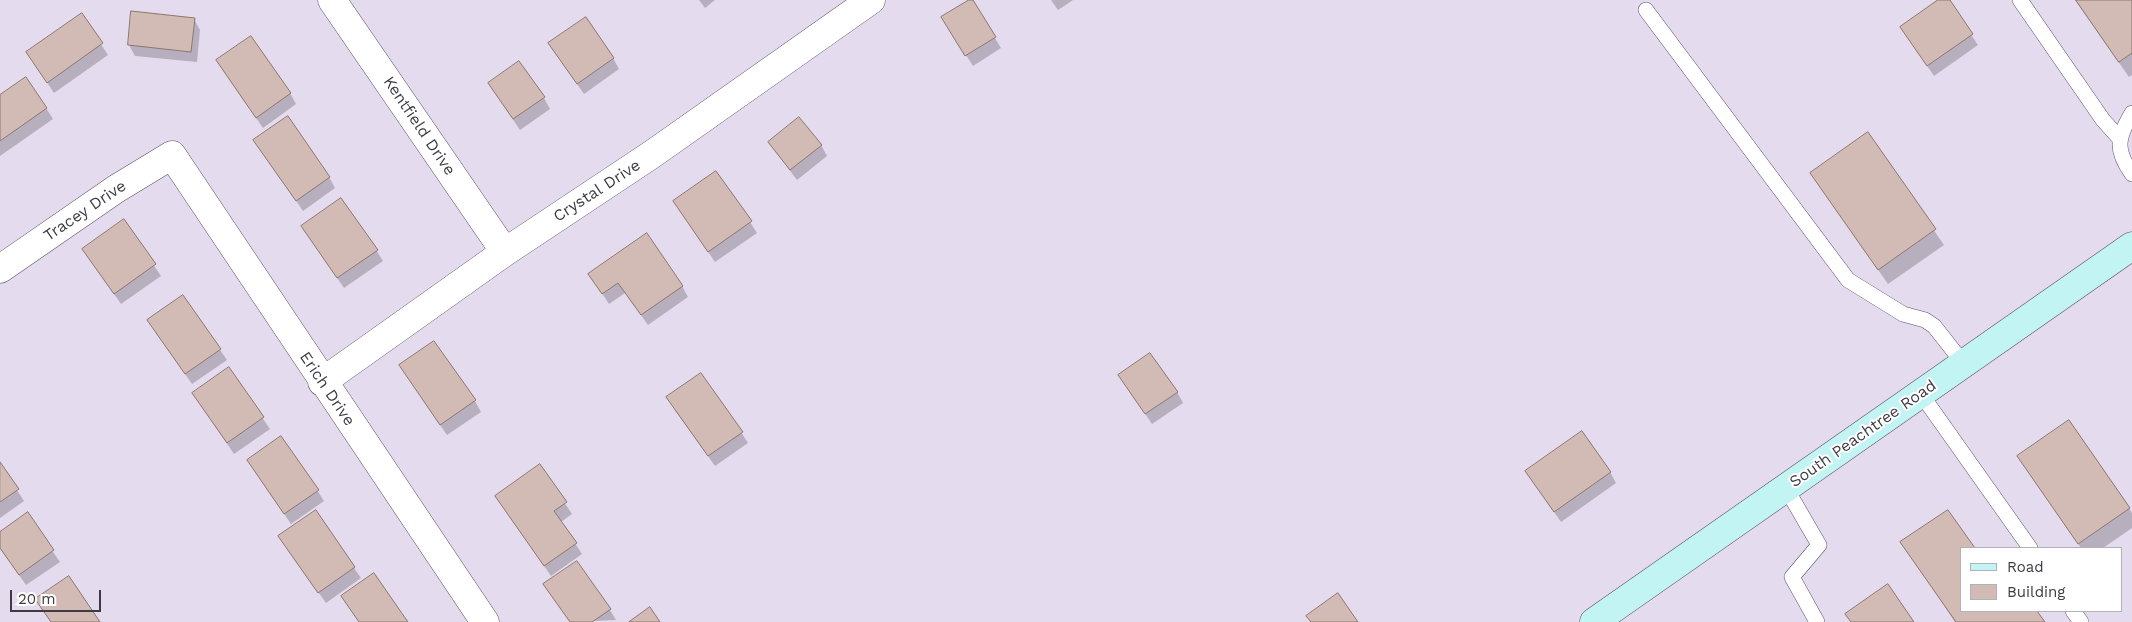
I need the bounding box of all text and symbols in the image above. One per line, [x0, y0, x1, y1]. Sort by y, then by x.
street label: Kentfield Drive [379, 73, 459, 179]
street label: Crystal Drive [550, 156, 644, 226]
street label: Tracey Drive [40, 176, 130, 246]
street label: Erich Drive [295, 348, 359, 430]
street label: South Peachtree Road [1786, 376, 1940, 492]
legend [1960, 547, 2122, 612]
text: Road [2007, 558, 2044, 576]
scale bar [12, 580, 104, 612]
text: Building [2007, 583, 2065, 601]
text: 20 m [18, 590, 56, 608]

